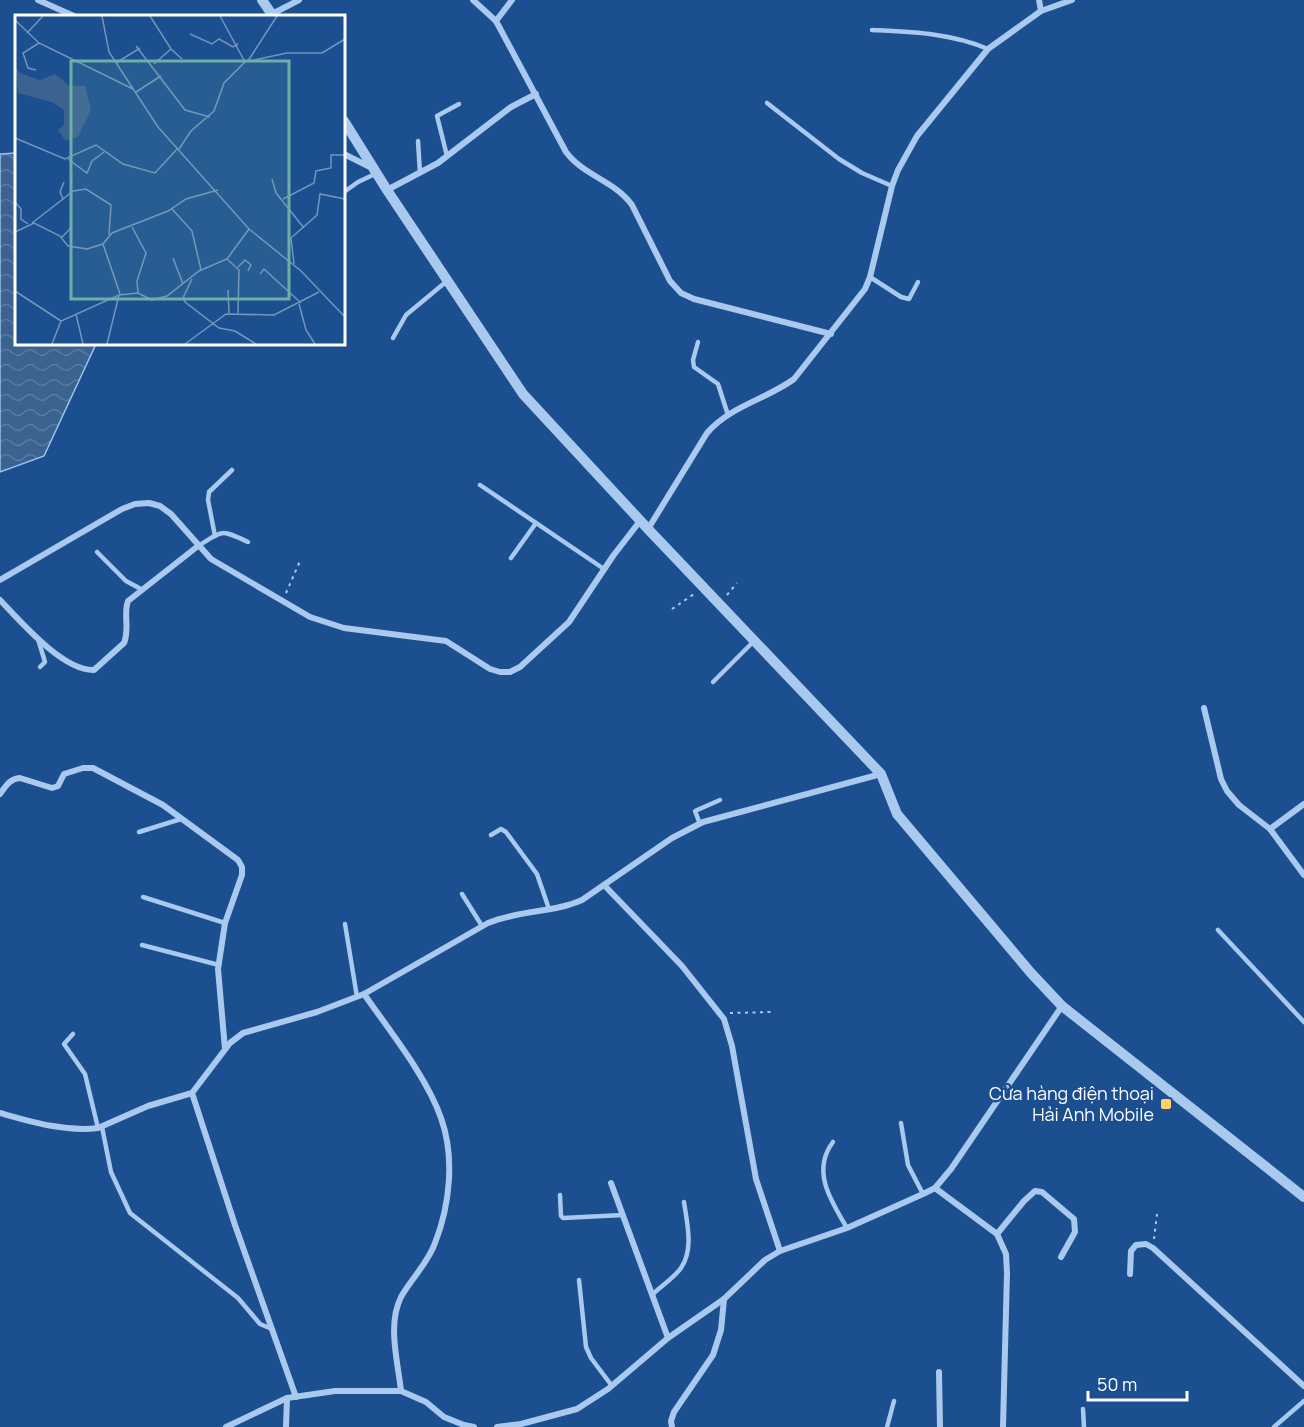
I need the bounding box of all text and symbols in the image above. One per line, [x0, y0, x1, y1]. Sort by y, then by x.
inset map [15, 15, 345, 345]
place label: Cửa hàng điện thoại Hải Anh Mobile [989, 1081, 1154, 1126]
marker: Cửa hàng điện thoại Hải Anh Mobile [1159, 1097, 1173, 1111]
scale bar [1088, 1364, 1187, 1402]
text: 50 m [1097, 1372, 1137, 1396]

